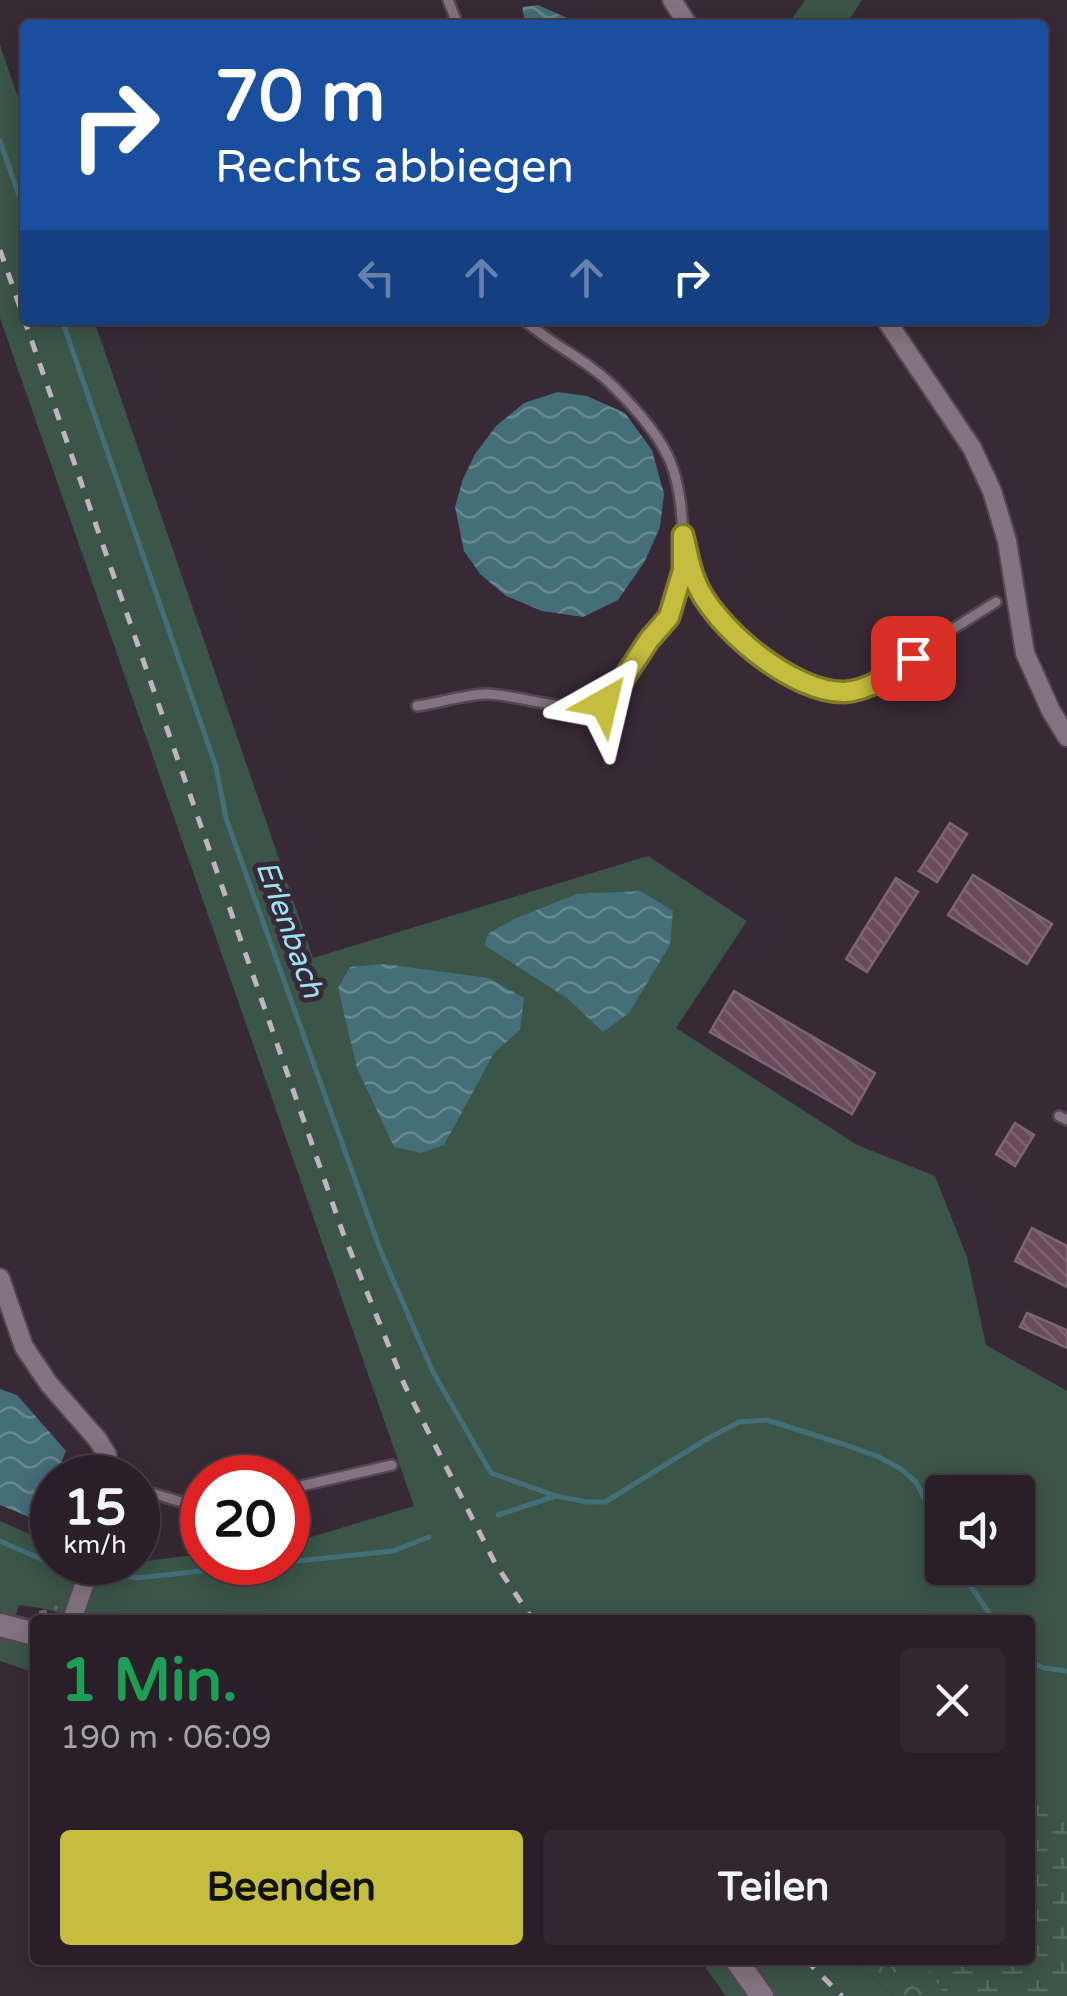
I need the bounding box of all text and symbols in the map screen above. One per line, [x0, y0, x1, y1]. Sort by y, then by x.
text: 70 m [215, 56, 385, 140]
icon: right [50, 60, 180, 190]
text: Rechts abbiegen [215, 141, 574, 195]
icon: left [349, 250, 404, 305]
icon: ahead [454, 250, 509, 305]
icon: ahead [559, 250, 614, 305]
icon: right [664, 250, 719, 305]
pin [871, 616, 956, 701]
icon: arrive [886, 631, 941, 686]
position arrow [552, 651, 656, 755]
water label: Erlenbach [248, 856, 332, 1003]
speed limit sign: 20 [180, 1455, 310, 1585]
map controls [925, 1475, 1035, 1585]
button: sound [925, 1475, 1035, 1585]
text: 15 [64, 1478, 126, 1538]
text: km/h [64, 1530, 126, 1560]
text: 1 Min. [60, 1645, 238, 1717]
button: close [900, 1648, 1005, 1753]
text: 190 m · 06:09 [60, 1719, 272, 1757]
button: Beenden [60, 1830, 523, 1945]
button: Teilen [543, 1830, 1005, 1945]

